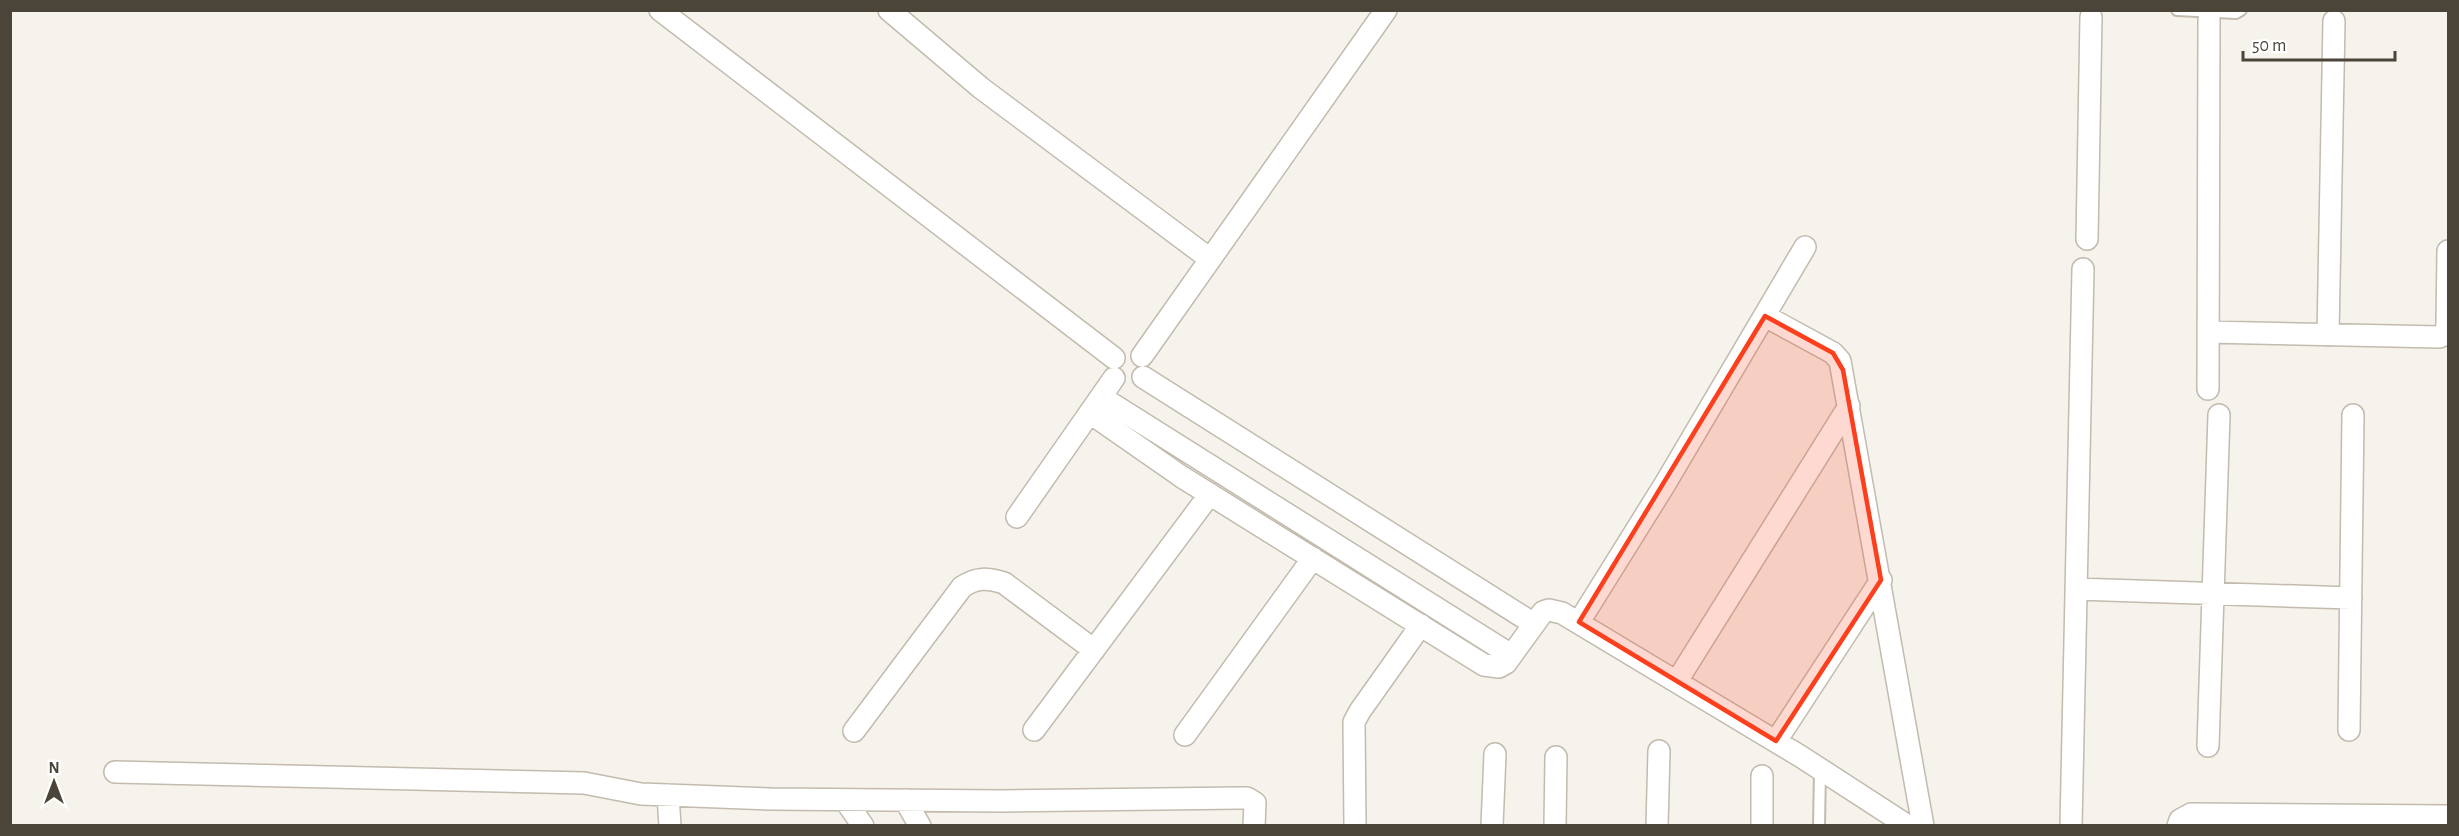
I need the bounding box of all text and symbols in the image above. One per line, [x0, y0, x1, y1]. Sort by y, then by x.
scale bar [2243, 24, 2394, 62]
text: 50 m [2252, 37, 2286, 55]
north arrow [24, 752, 84, 812]
text: N [48, 760, 60, 776]

